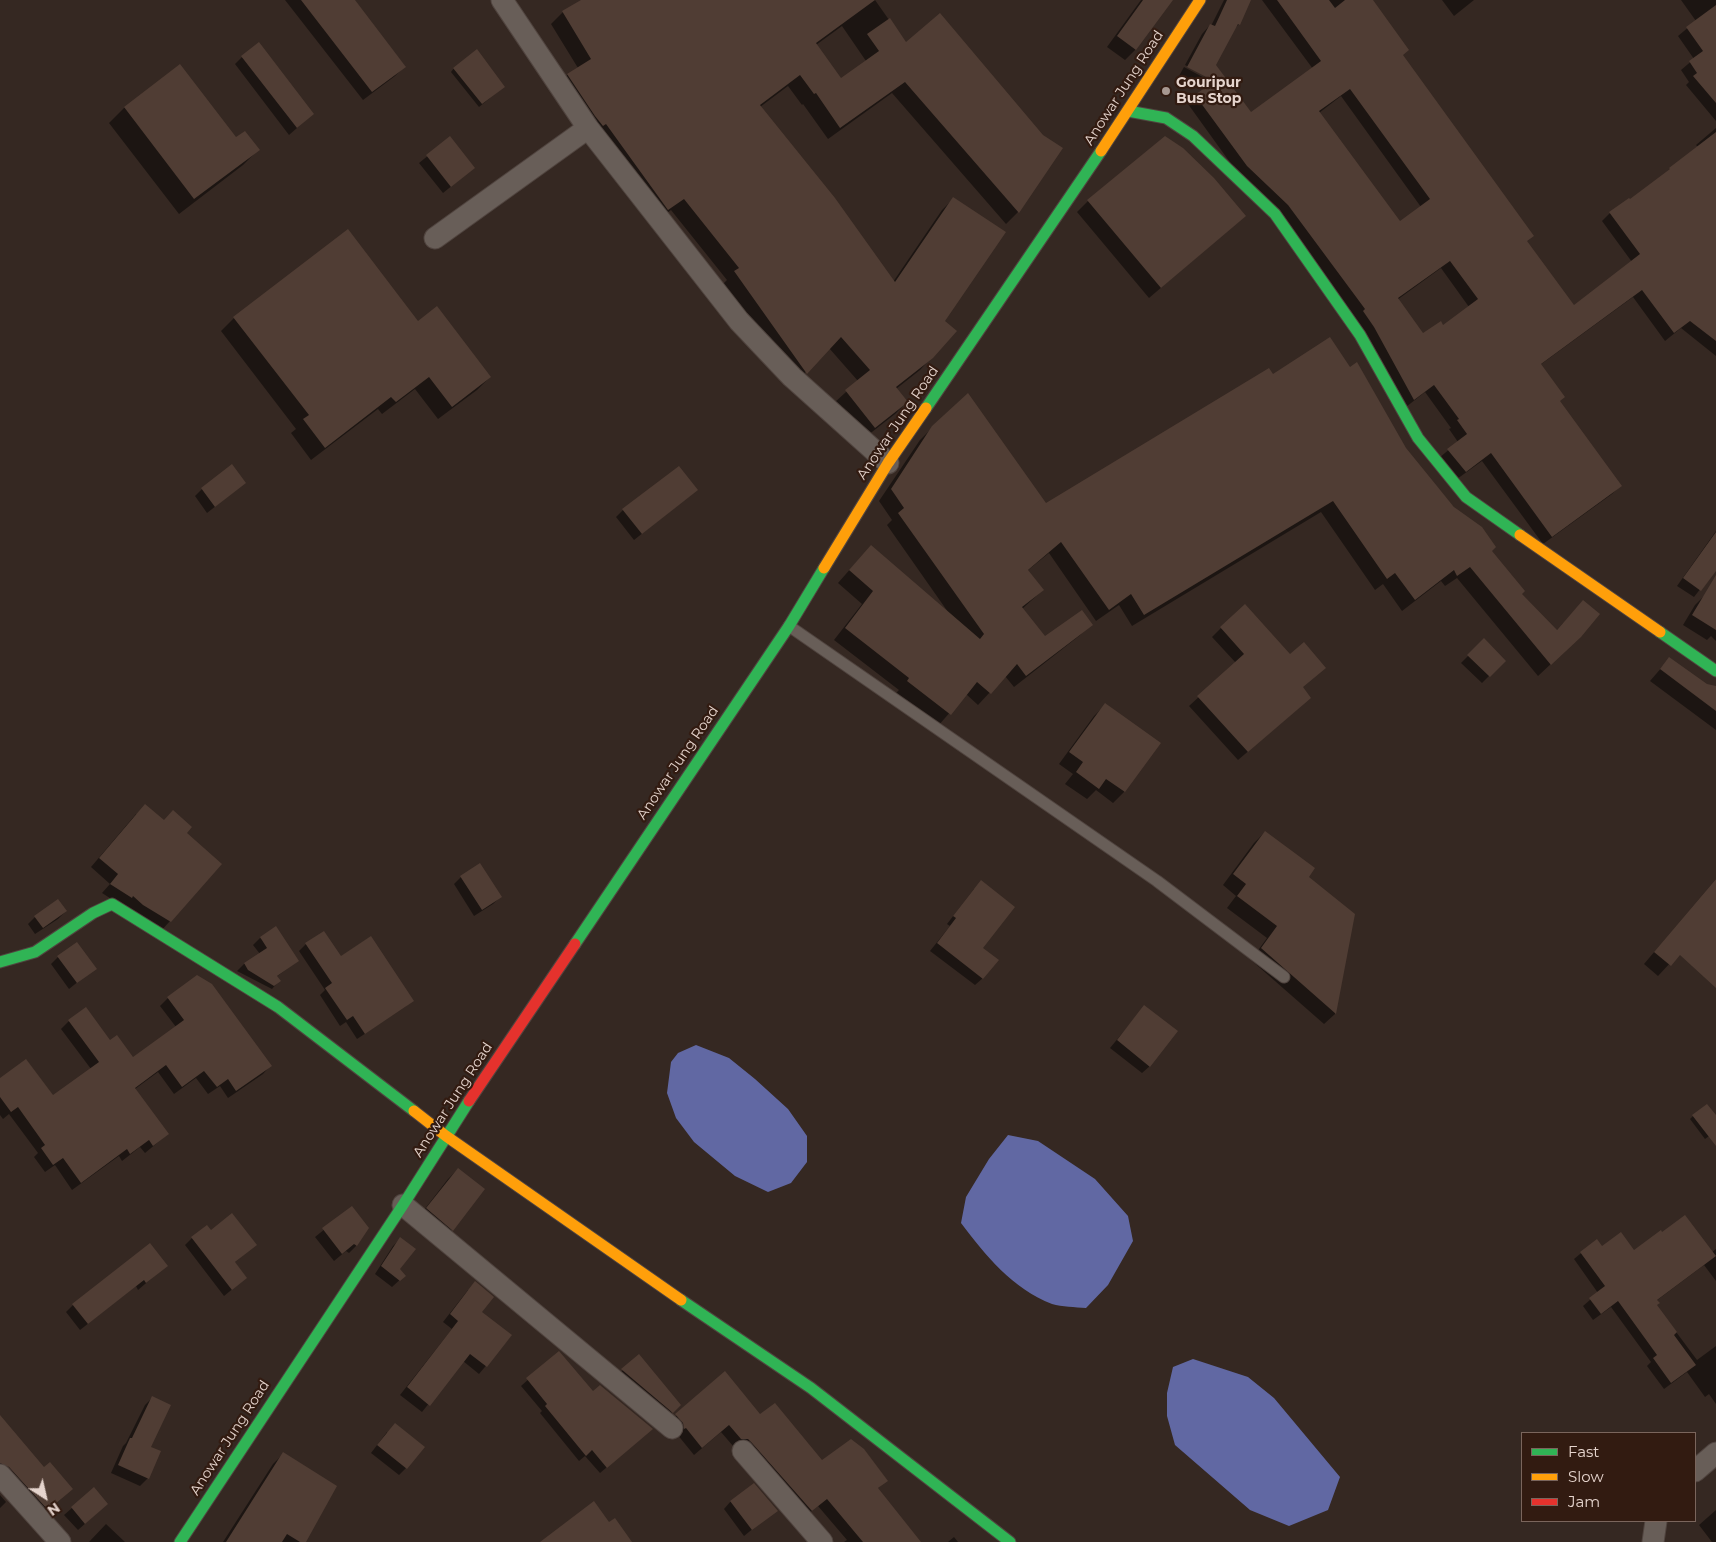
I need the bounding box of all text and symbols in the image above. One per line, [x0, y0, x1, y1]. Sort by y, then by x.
street label: Anowar Jung Road [1081, 27, 1167, 149]
place label: Gouripur Bus Stop [1176, 75, 1241, 108]
marker: Gouripur Bus Stop [1160, 85, 1172, 97]
street label: Anowar Jung Road [854, 363, 942, 483]
street label: Anowar Jung Road [634, 703, 722, 823]
street label: Anowar Jung Road [410, 1039, 496, 1161]
street label: Anowar Jung Road [187, 1377, 273, 1499]
legend [1521, 1432, 1696, 1522]
text: Fast [1568, 1442, 1599, 1461]
text: Slow [1568, 1467, 1604, 1486]
north arrow [20, 1472, 70, 1522]
text: Jam [1568, 1492, 1600, 1511]
text: N [44, 1499, 63, 1520]

